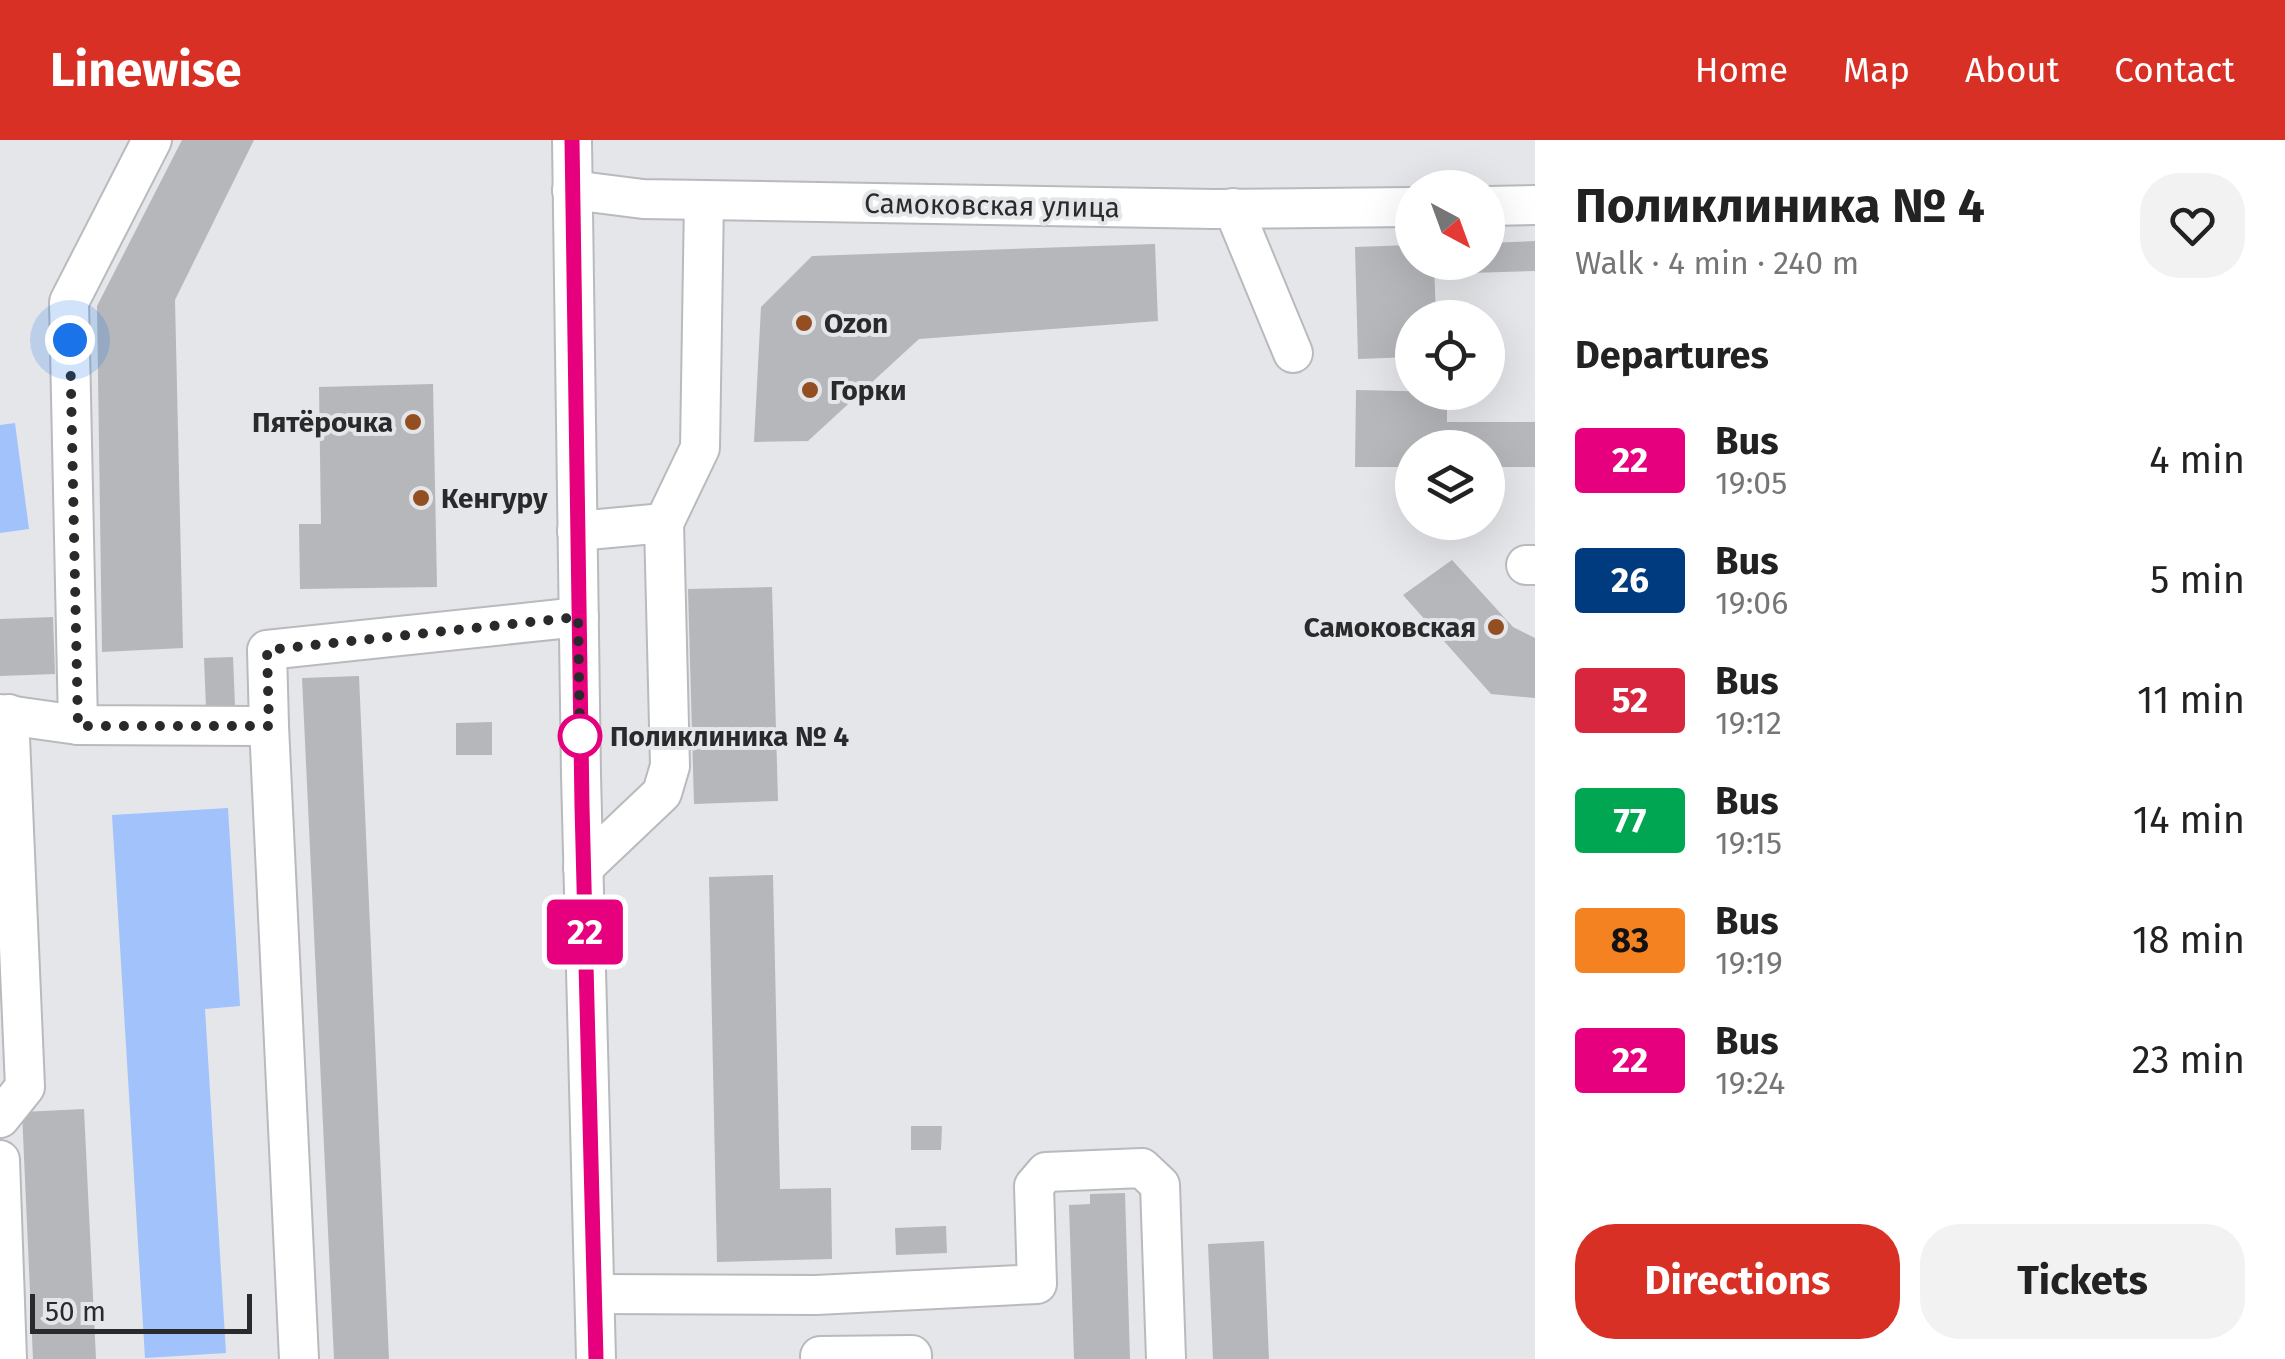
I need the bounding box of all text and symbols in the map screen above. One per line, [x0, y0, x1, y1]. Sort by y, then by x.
text: Linewise [50, 41, 242, 99]
text: Home [1695, 49, 1788, 91]
text: Map [1843, 49, 1910, 91]
text: About [1965, 49, 2059, 91]
text: Contact [2114, 49, 2235, 91]
north arrow [1395, 170, 1505, 280]
map controls [1395, 170, 1505, 540]
button: heart [2140, 173, 2245, 278]
text: Поликлиника № 4 [1575, 177, 1985, 235]
street label: Самоковская улица [864, 187, 1120, 224]
text: Walk · 4 min · 240 m [1575, 244, 1859, 282]
button: locate [1395, 300, 1505, 410]
place label: Ozon [824, 307, 888, 340]
marker: Ozon [793, 312, 815, 334]
your location [45, 315, 95, 365]
text: Departures [1575, 332, 1769, 378]
place label: Горки [830, 374, 906, 407]
marker: Горки [799, 379, 821, 401]
place label: Пятёрочка [252, 406, 393, 439]
marker: Пятёрочка [402, 411, 424, 433]
text: Bus [1715, 418, 1779, 464]
button: layers [1395, 430, 1505, 540]
text: 4 min [2149, 437, 2245, 483]
text: 22 [1612, 439, 1648, 481]
text: 19:05 [1715, 464, 1787, 502]
place label: Кенгуру [441, 482, 548, 515]
marker: Кенгуру [410, 487, 432, 509]
text: Bus [1715, 538, 1779, 584]
text: 5 min [2150, 557, 2245, 603]
text: 26 [1611, 559, 1649, 601]
text: 19:06 [1715, 584, 1788, 622]
place label: Самоковская [1304, 611, 1476, 644]
marker: Самоковская [1485, 616, 1507, 638]
text: Bus [1715, 658, 1779, 704]
text: 11 min [2137, 677, 2245, 723]
text: 52 [1612, 679, 1648, 721]
text: 19:12 [1715, 704, 1782, 742]
marker: Поликлиника № 4 [559, 715, 601, 757]
place label: Поликлиника № 4 [610, 720, 849, 753]
text: Bus [1715, 778, 1779, 824]
text: 14 min [2133, 797, 2245, 843]
text: 77 [1614, 799, 1646, 841]
text: 19:15 [1715, 824, 1782, 862]
text: Bus [1715, 898, 1779, 944]
line badge: 22 [540, 900, 630, 964]
text: 22 [567, 911, 603, 953]
text: 18 min [2132, 917, 2245, 963]
text: 83 [1611, 919, 1649, 961]
text: 19:19 [1715, 944, 1783, 982]
text: Bus [1715, 1018, 1779, 1064]
text: 23 min [2132, 1037, 2245, 1083]
text: 22 [1612, 1039, 1648, 1081]
text: 19:24 [1715, 1064, 1785, 1102]
button: Directions [1575, 1224, 1900, 1339]
button: Tickets [1920, 1224, 2245, 1339]
scale bar [30, 1289, 252, 1334]
text: 50 m [45, 1295, 106, 1328]

